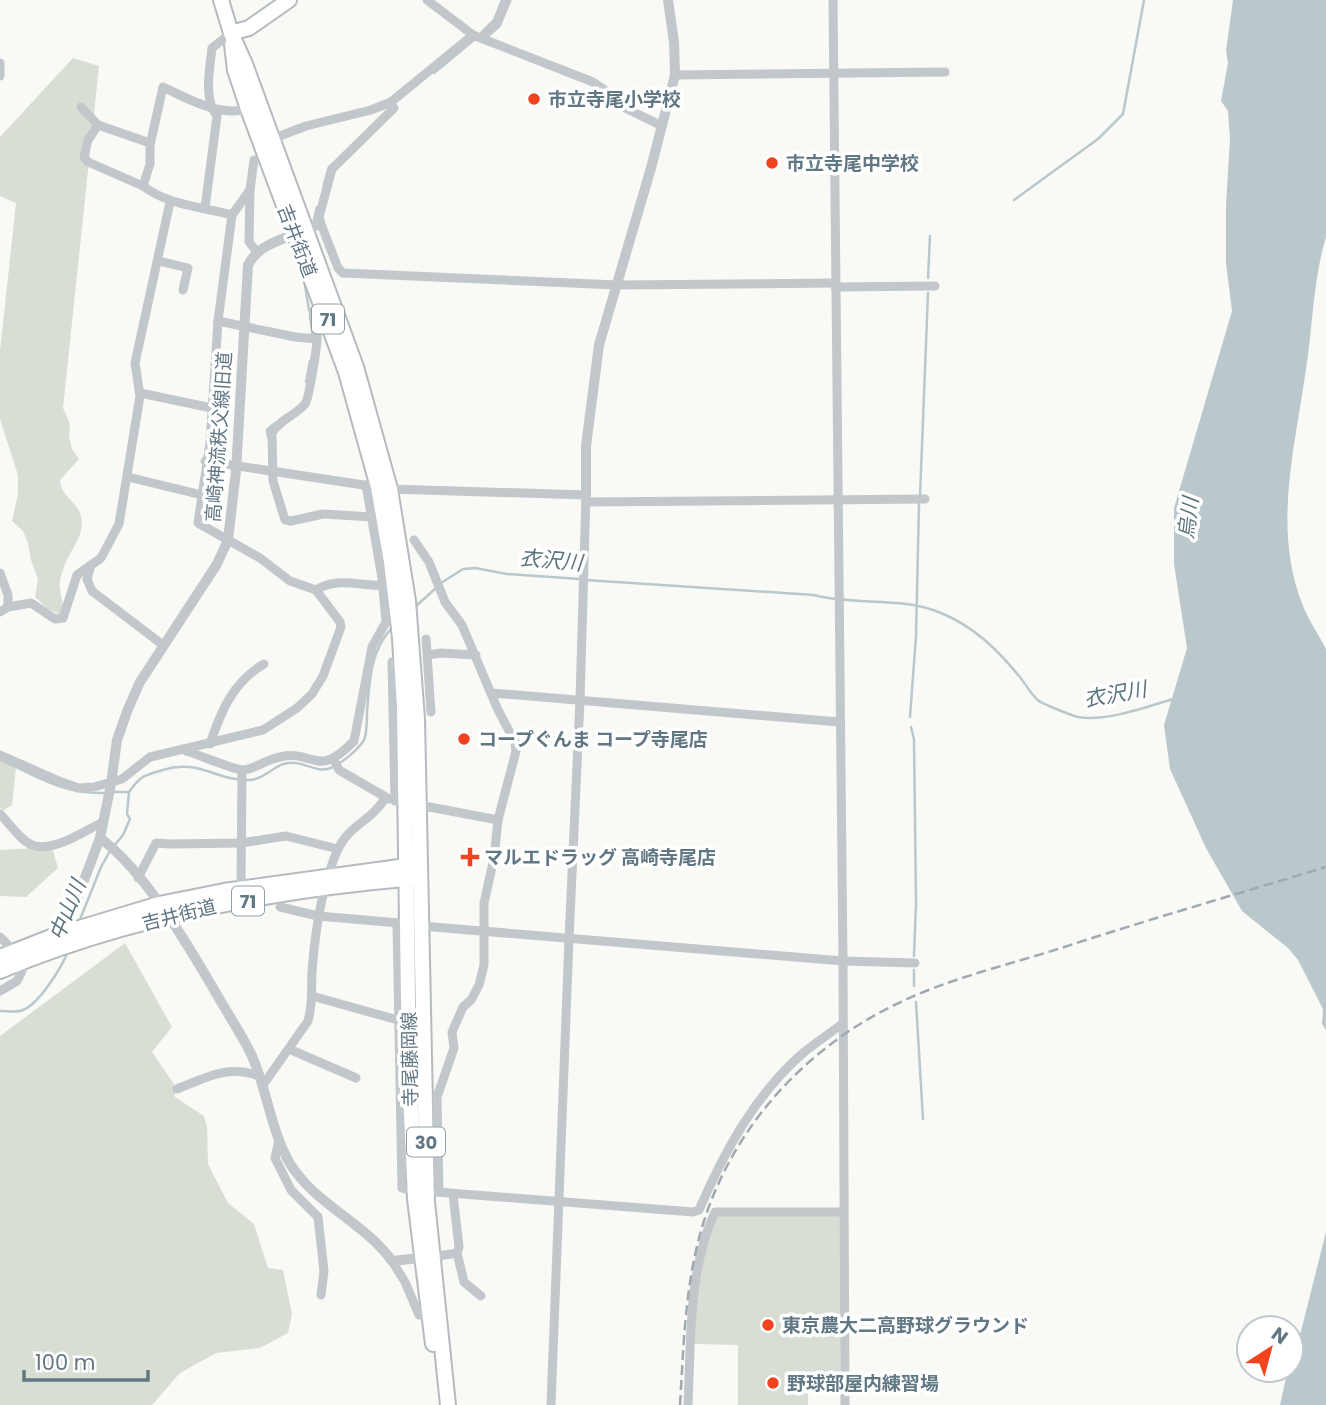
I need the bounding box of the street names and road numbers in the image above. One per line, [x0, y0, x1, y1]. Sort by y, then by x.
street label: 吉井街道 [271, 201, 323, 281]
road number: 71 [312, 304, 344, 334]
street label: 高崎神流秩父線旧道 [200, 351, 238, 523]
road number: 71 [232, 887, 264, 916]
street label: 吉井街道 [139, 893, 219, 937]
street label: 寺尾藤岡線 [396, 1011, 424, 1107]
road number: 30 [407, 1128, 445, 1156]

